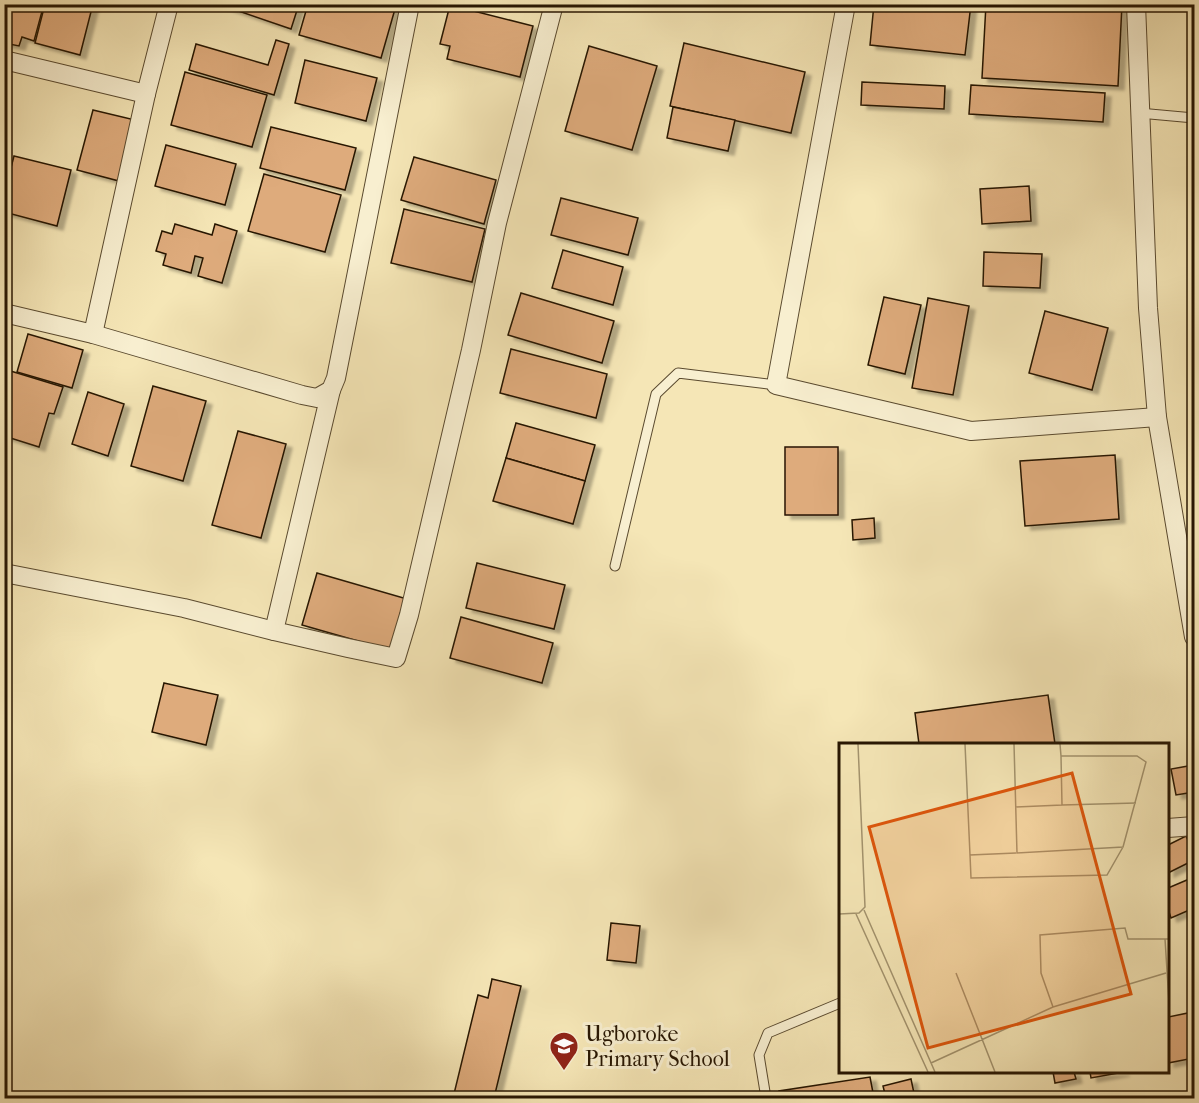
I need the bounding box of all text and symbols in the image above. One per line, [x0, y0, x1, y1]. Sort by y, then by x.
inset map [839, 743, 1169, 1073]
place label: Ugboroke Primary School [585, 1021, 730, 1072]
school or university icon: Ugboroke Primary School [548, 1030, 580, 1072]

